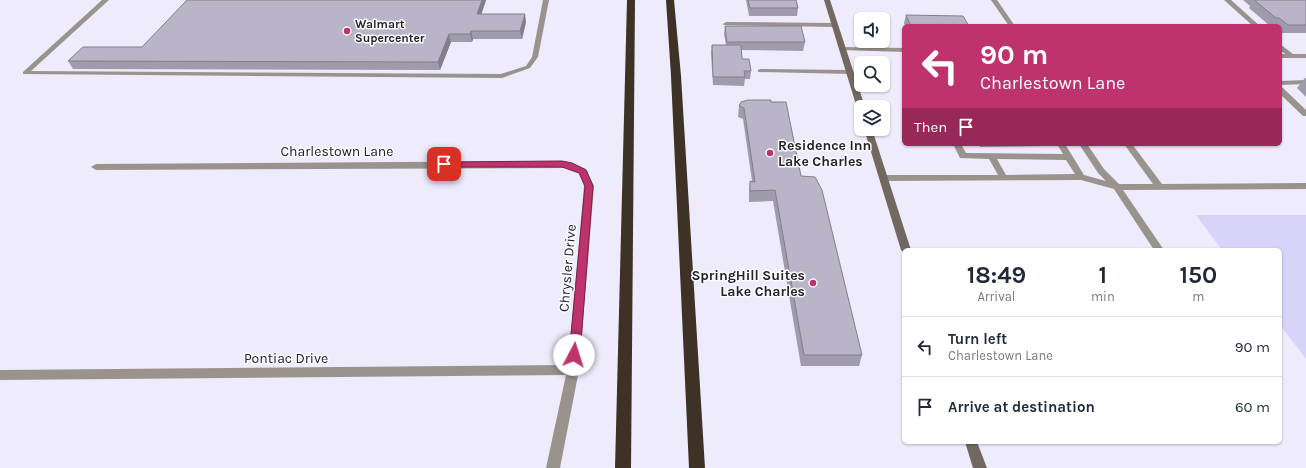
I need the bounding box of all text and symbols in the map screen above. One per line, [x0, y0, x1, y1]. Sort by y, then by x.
map controls [854, 12, 890, 136]
button: sound [854, 12, 890, 48]
place label: Walmart Supercenter [355, 17, 425, 45]
marker: Walmart Supercenter [342, 26, 352, 36]
text: 90 m [980, 38, 1048, 71]
icon: left [914, 40, 966, 92]
button: search [854, 56, 890, 92]
text: Charlestown Lane [980, 72, 1125, 94]
button: layers [854, 100, 890, 136]
icon: arrive [955, 116, 977, 138]
text: Then [914, 118, 947, 136]
place label: Residence Inn Lake Charles [778, 137, 871, 170]
street label: Charlestown Lane [281, 143, 394, 160]
pin [427, 147, 461, 181]
marker: Residence Inn Lake Charles [765, 148, 775, 158]
icon: arrive [433, 153, 455, 175]
street label: Chrysler Drive [555, 223, 580, 313]
text: 18:49 [967, 261, 1026, 289]
text: 1 [1099, 261, 1107, 289]
text: 150 [1180, 261, 1217, 289]
place label: SpringHill Suites Lake Charles [691, 267, 805, 300]
marker: SpringHill Suites Lake Charles [808, 278, 818, 288]
text: Arrival [977, 289, 1015, 304]
text: min [1091, 289, 1115, 304]
text: m [1192, 289, 1204, 304]
text: Turn left [948, 330, 1007, 348]
position arrow [553, 334, 595, 376]
icon: left [914, 336, 936, 358]
text: 90 m [1235, 338, 1270, 356]
text: Charlestown Lane [948, 348, 1053, 363]
street label: Pontiac Drive [244, 350, 328, 367]
icon: arrive [914, 396, 936, 418]
text: Arrive at destination [948, 398, 1095, 416]
text: 60 m [1235, 398, 1270, 416]

